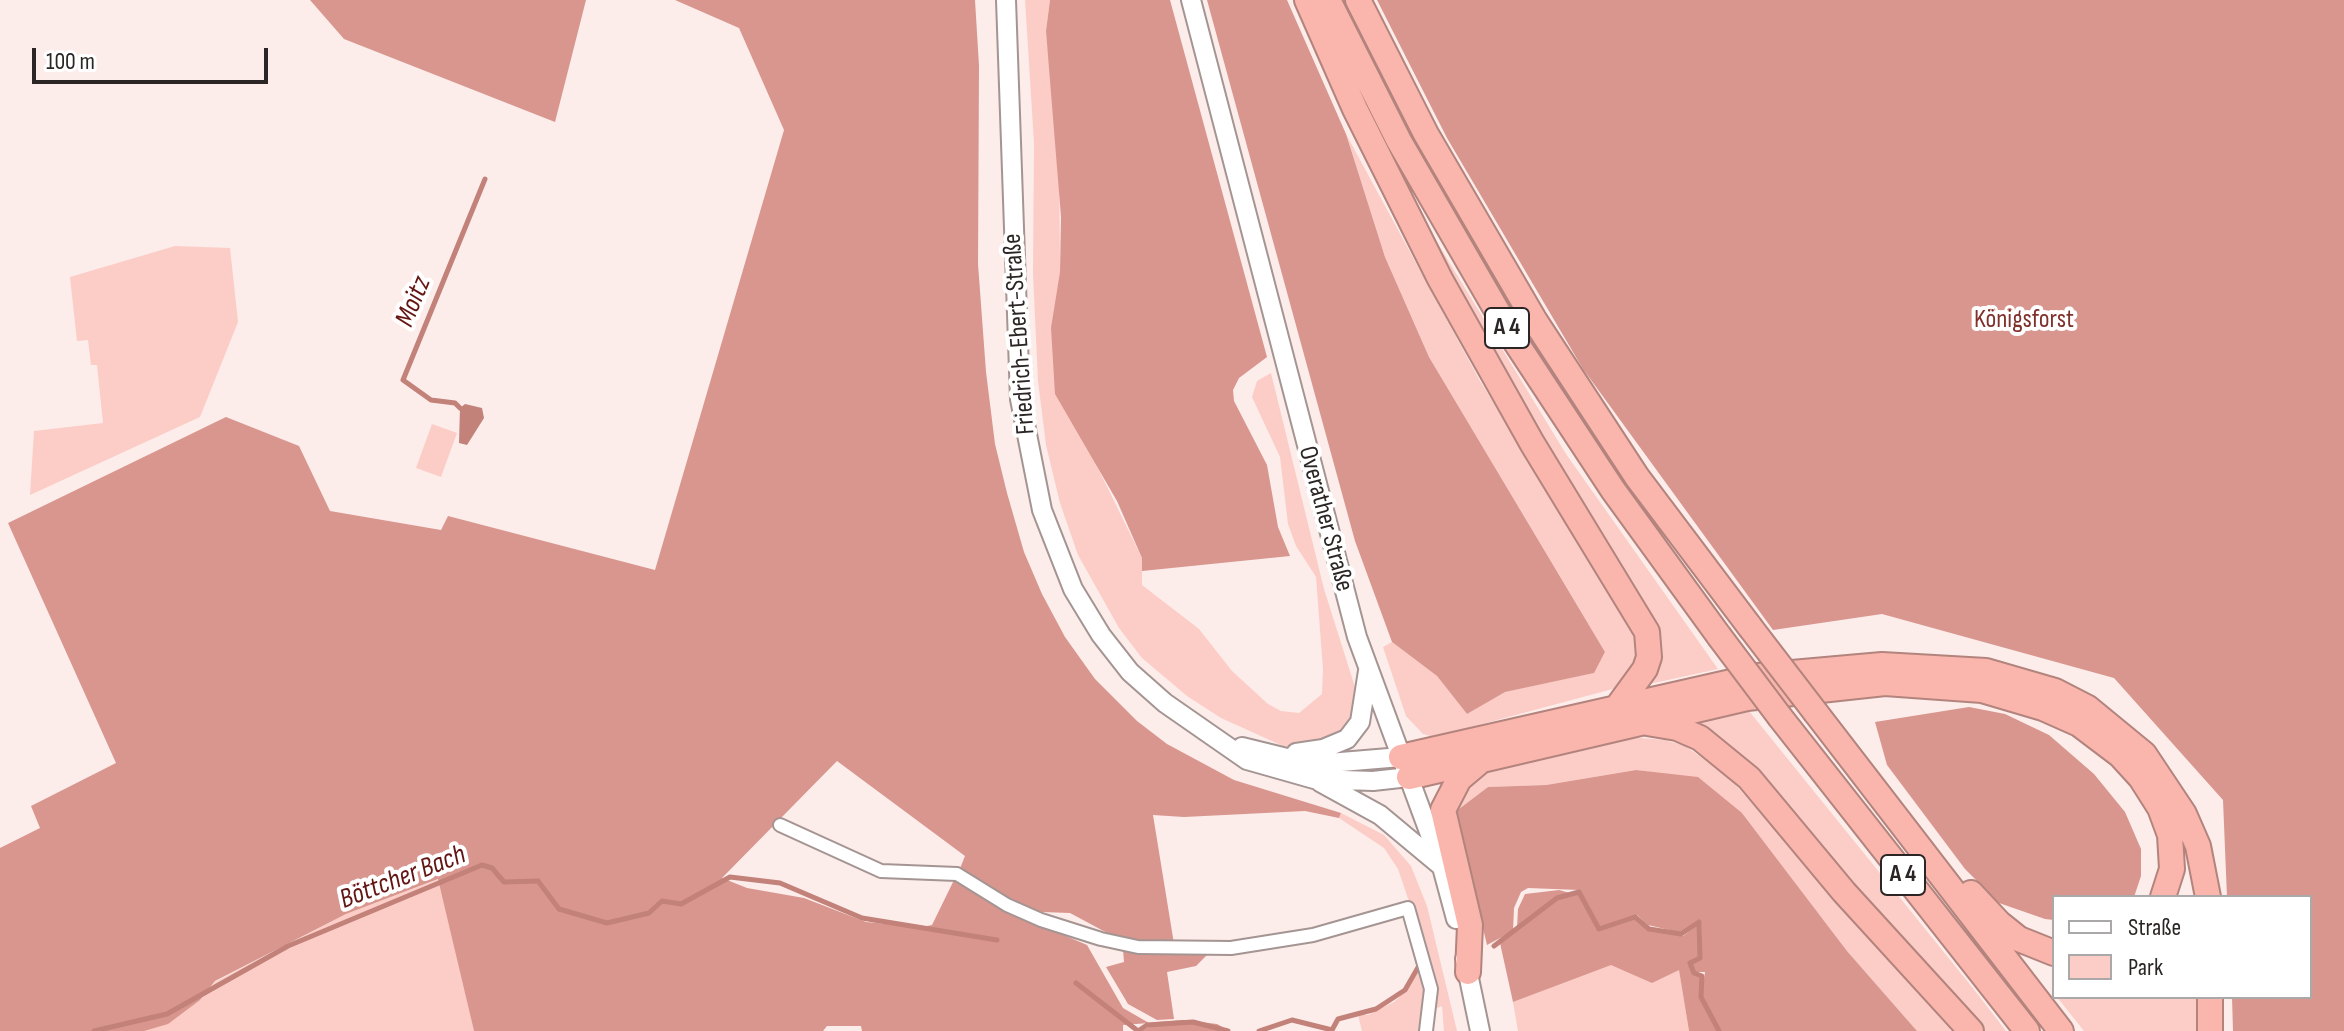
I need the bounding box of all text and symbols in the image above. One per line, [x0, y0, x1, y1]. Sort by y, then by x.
scale bar [36, 32, 272, 82]
text: 100 m [46, 47, 95, 76]
street label: Friedrich-Ebert-Straße [997, 233, 1043, 435]
water label: Moitz [389, 272, 439, 332]
park label: Königsforst [1974, 304, 2074, 336]
road number: A 4 [1485, 308, 1529, 348]
street label: Overather Straße [1291, 443, 1359, 595]
water label: Böttcher Bach [335, 839, 471, 917]
road number: A 4 [1881, 855, 1925, 895]
legend [2052, 895, 2312, 999]
text: Straße [2128, 913, 2181, 942]
text: Park [2128, 953, 2163, 982]

